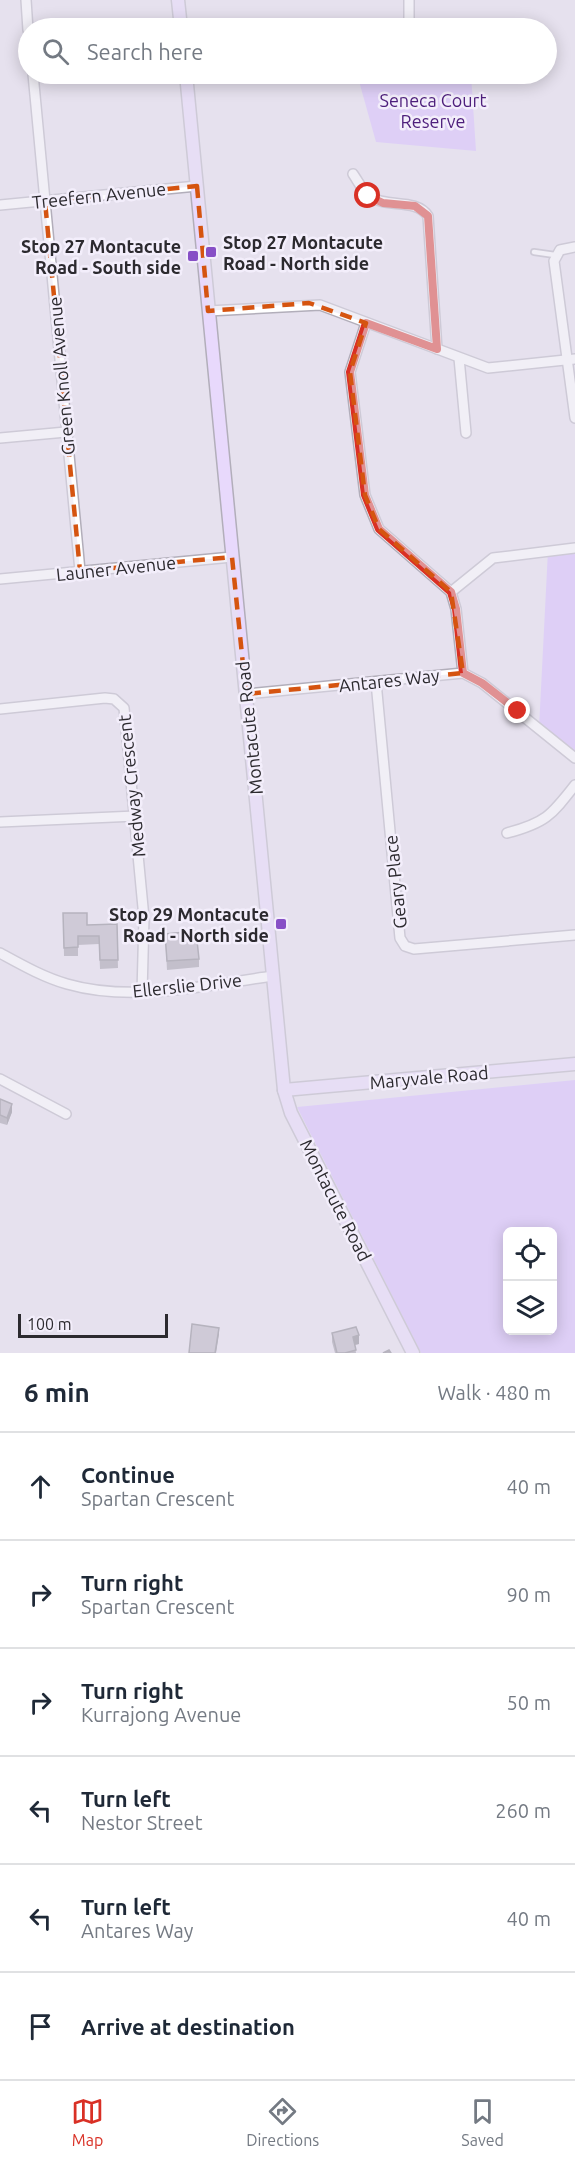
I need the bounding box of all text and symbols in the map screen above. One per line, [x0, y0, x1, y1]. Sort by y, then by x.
search box [18, 18, 557, 84]
icon: search [39, 35, 72, 68]
text: Search here [87, 39, 203, 64]
park label: Seneca Court Reserve [380, 90, 487, 131]
street label: Treefern Avenue [31, 178, 167, 212]
route start [354, 182, 380, 208]
place label: Stop 27 Montacute Road - North side [223, 232, 383, 273]
place label: Stop 27 Montacute Road - South side [21, 236, 181, 277]
marker: Stop 27 Montacute Road - North side [204, 245, 218, 259]
marker: Stop 27 Montacute Road - South side [186, 249, 200, 263]
street label: Green Knoll Avenue [44, 296, 78, 456]
street label: Launer Avenue [55, 552, 177, 584]
street label: Montacute Road [232, 660, 266, 796]
street label: Antares Way [338, 665, 441, 695]
route end [504, 697, 530, 723]
street label: Medway Crescent [114, 714, 148, 858]
street label: Geary Place [380, 834, 410, 930]
place label: Stop 29 Montacute Road - North side [109, 904, 269, 945]
marker: Stop 29 Montacute Road - North side [274, 917, 288, 931]
street label: Ellerslie Drive [131, 969, 243, 1001]
street label: Maryvale Road [369, 1062, 489, 1092]
street label: Montacute Road [297, 1136, 375, 1264]
map controls [503, 1227, 557, 1335]
button: locate [503, 1227, 557, 1281]
button: layers [503, 1281, 557, 1335]
scale bar [18, 1311, 168, 1338]
text: 100 m [27, 1315, 72, 1333]
text: 6 min [24, 1378, 90, 1407]
text: Walk · 480 m [438, 1381, 551, 1404]
text: Continue [81, 1462, 175, 1487]
icon: ahead [24, 1470, 57, 1503]
text: 40 m [507, 1475, 551, 1498]
text: Spartan Crescent [81, 1487, 234, 1510]
text: Turn right [81, 1570, 183, 1595]
icon: right [24, 1578, 57, 1611]
text: 90 m [507, 1583, 551, 1606]
text: Spartan Crescent [81, 1595, 234, 1618]
text: Turn right [81, 1678, 183, 1703]
icon: right [24, 1686, 57, 1719]
text: 50 m [507, 1691, 551, 1714]
text: Kurrajong Avenue [81, 1703, 241, 1726]
text: Turn left [81, 1786, 171, 1811]
icon: left [24, 1794, 57, 1827]
text: 260 m [495, 1799, 551, 1822]
text: Nestor Street [81, 1811, 203, 1834]
text: Turn left [81, 1894, 171, 1919]
icon: left [24, 1902, 57, 1935]
text: 40 m [507, 1907, 551, 1930]
text: Antares Way [81, 1919, 193, 1942]
icon: arrive [24, 2010, 57, 2043]
text: Arrive at destination [81, 2014, 295, 2039]
tab: Map [71, 2095, 104, 2149]
tab: Directions [246, 2095, 319, 2149]
tab: Saved [461, 2095, 504, 2149]

